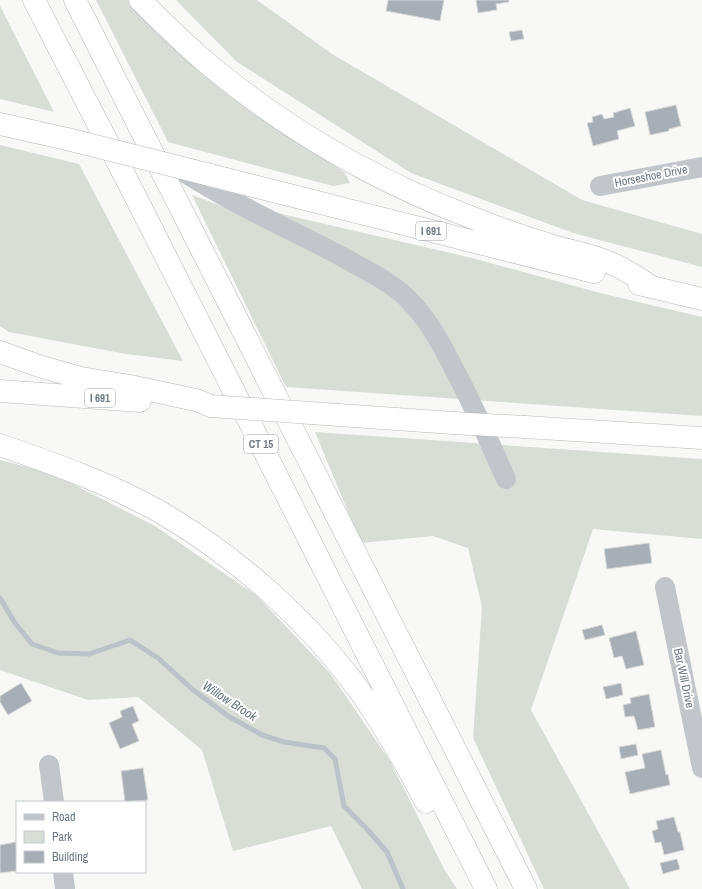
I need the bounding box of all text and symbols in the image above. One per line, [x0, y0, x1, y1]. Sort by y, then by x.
street label: Horseshoe Drive [613, 161, 689, 191]
road number: I 691 [416, 222, 446, 240]
road number: I 691 [85, 389, 115, 407]
road number: CT 15 [244, 435, 278, 453]
street label: Bar Will Drive [670, 647, 698, 709]
water label: Willow Brook [199, 677, 261, 725]
legend [16, 801, 146, 873]
text: Road [52, 809, 76, 825]
text: Park [52, 829, 72, 845]
text: Building [52, 849, 89, 865]

